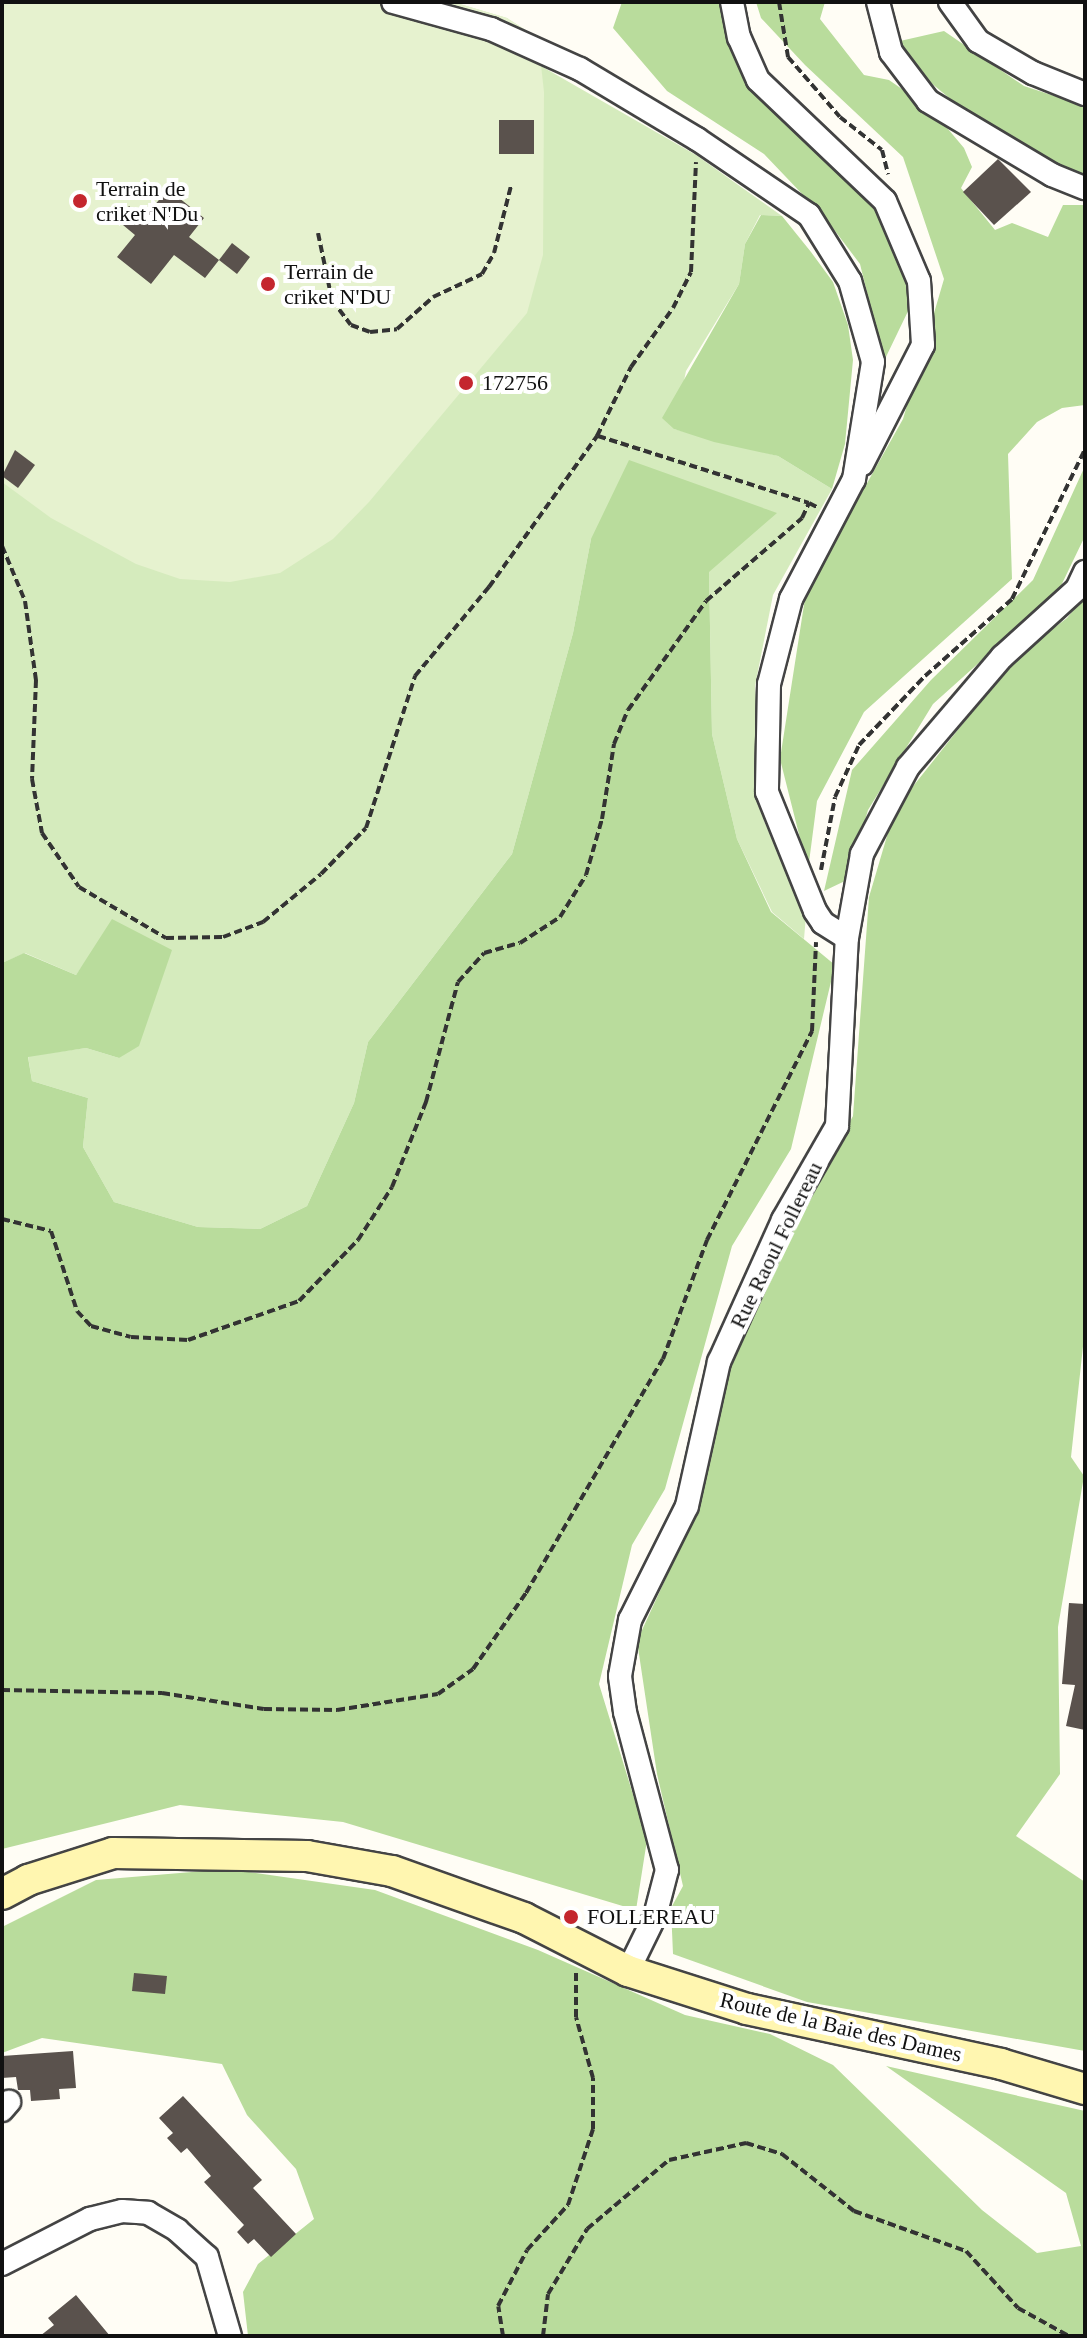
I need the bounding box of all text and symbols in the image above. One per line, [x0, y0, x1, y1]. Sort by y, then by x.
place label: Terrain de criket N'Du [96, 175, 198, 226]
marker: Terrain de criket N'Du [71, 192, 89, 210]
place label: Terrain de criket N'DU [284, 258, 391, 310]
marker: Terrain de criket N'DU [259, 275, 277, 293]
place label: 172756 [482, 370, 548, 396]
marker: 172756 [457, 374, 475, 392]
street label: Rue Raoul Follereau [724, 1157, 828, 1333]
place label: FOLLEREAU [587, 1904, 715, 1930]
marker: FOLLEREAU [562, 1908, 580, 1926]
street label: Route de la Baie des Dames [717, 1986, 965, 2068]

